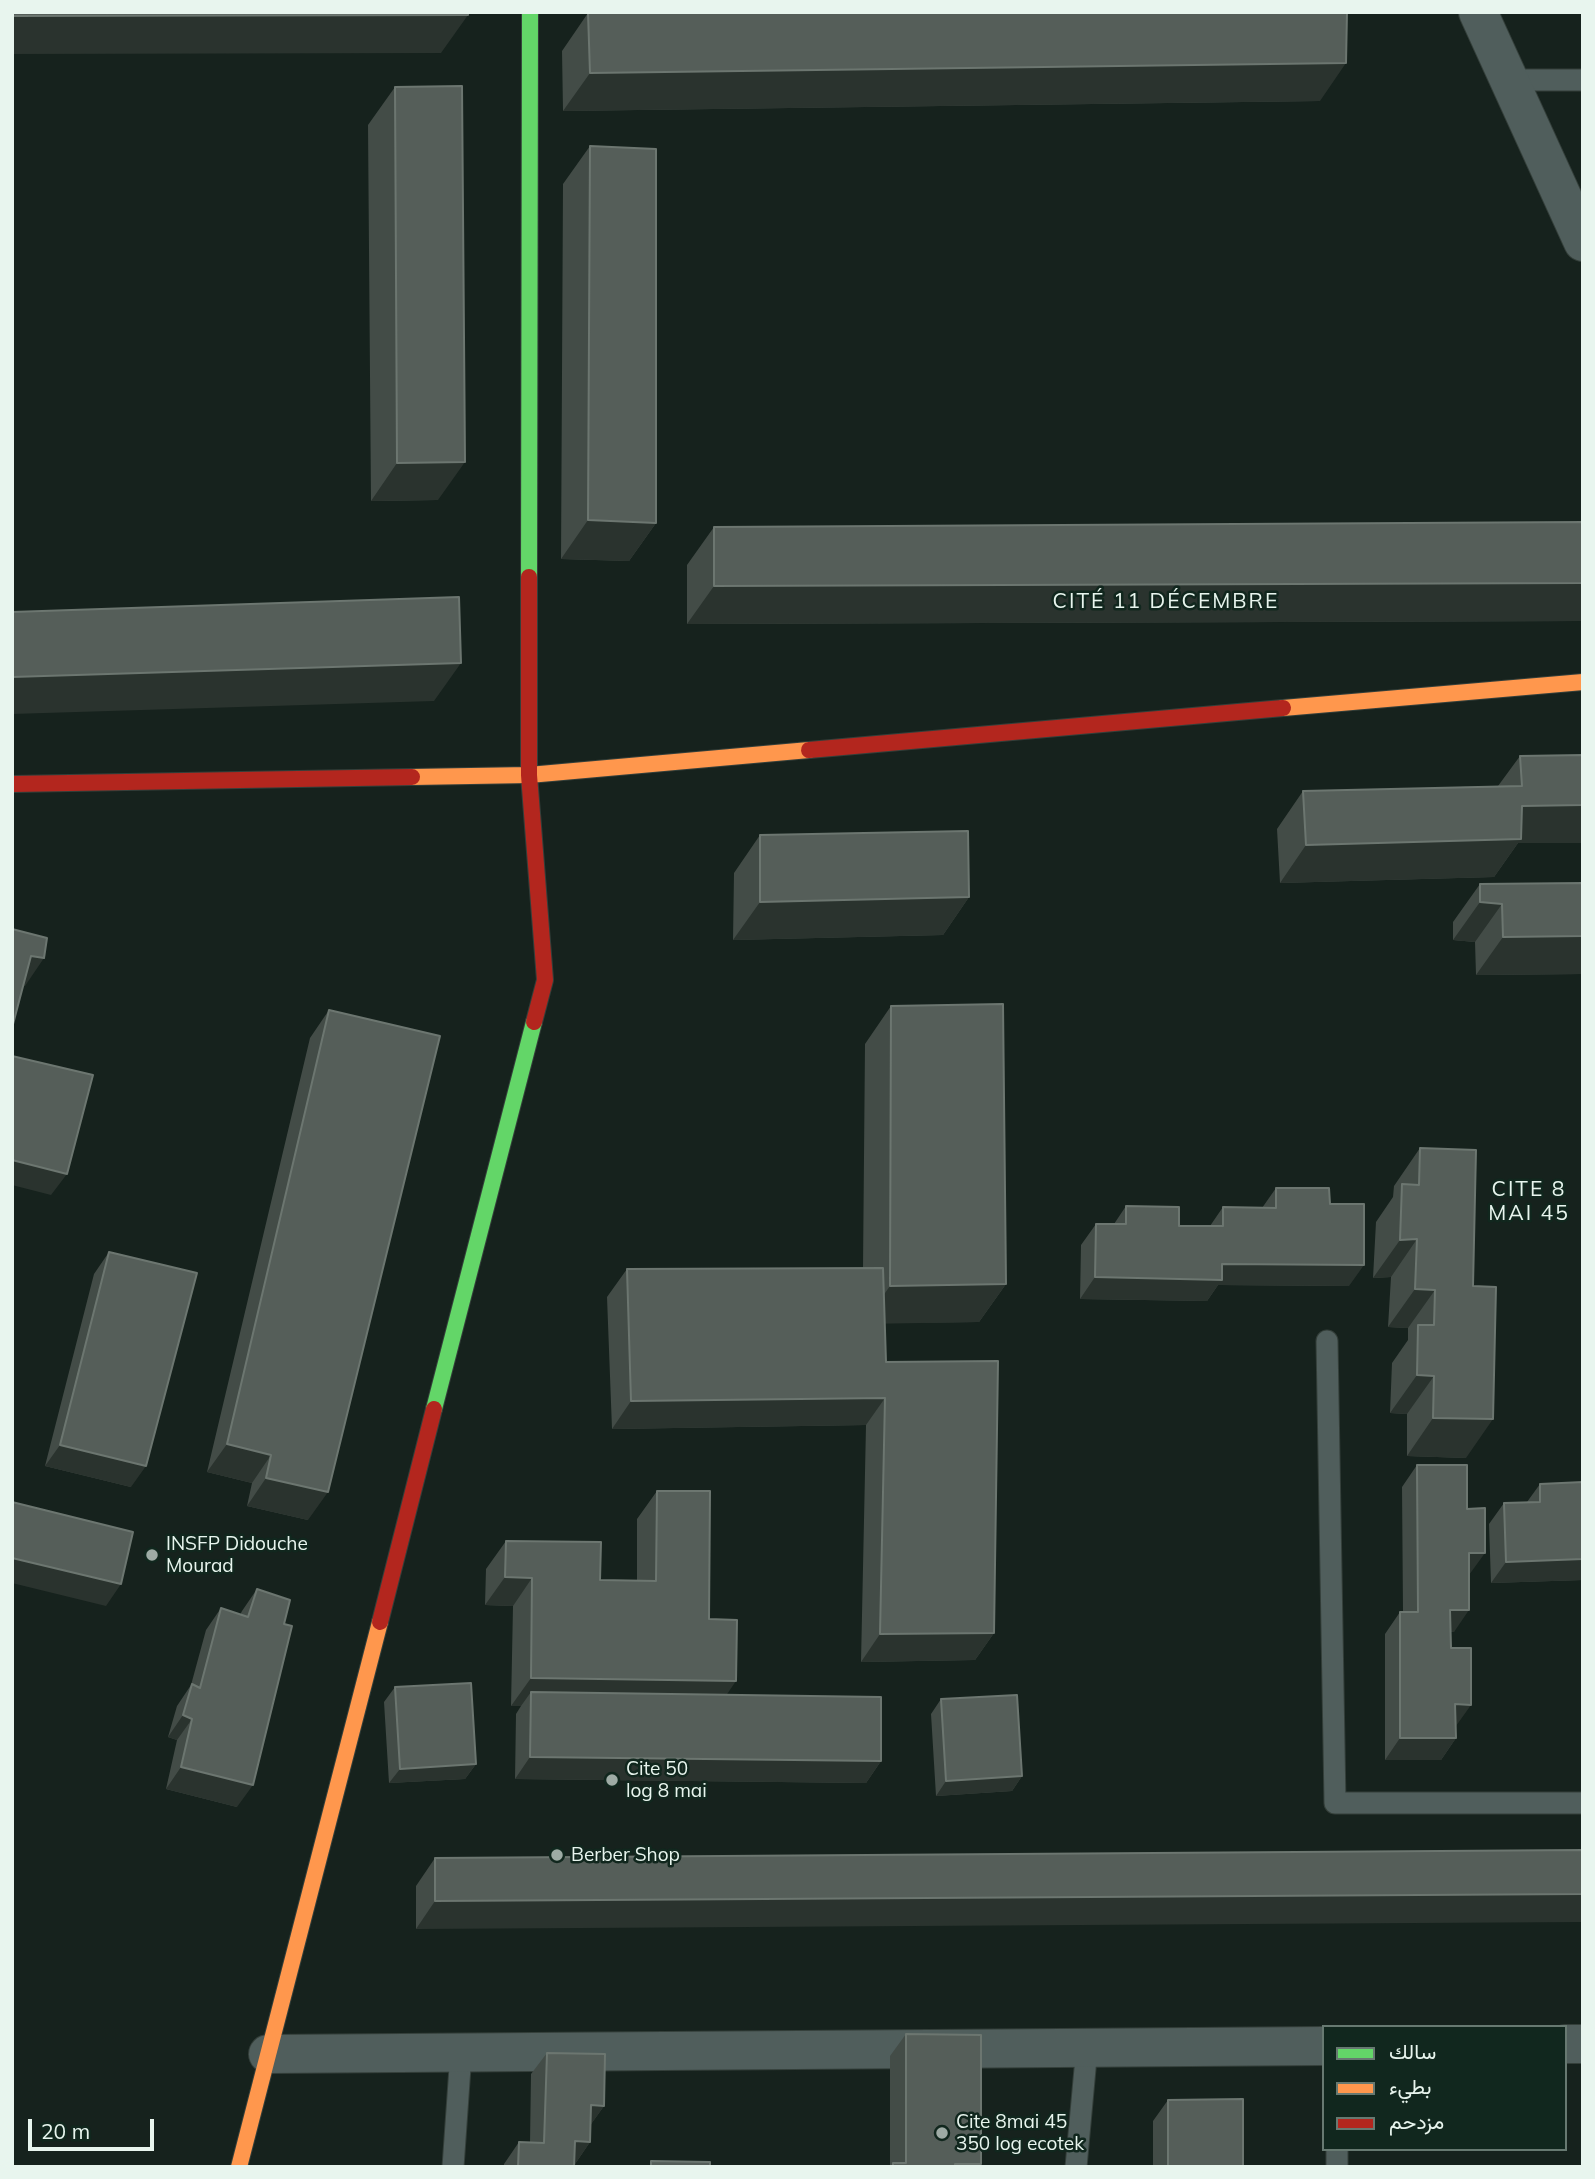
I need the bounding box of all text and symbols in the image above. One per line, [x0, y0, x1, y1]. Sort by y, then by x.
district label: CITÉ 11 DÉCEMBRE [1055, 589, 1277, 615]
district label: CITE 8 MAI 45 [1489, 1177, 1569, 1227]
place label: INSFP Didouche Mourad [166, 1533, 308, 1577]
marker: INSFP Didouche Mourad [144, 1547, 160, 1563]
place label: Cite 50 log 8 mai [626, 1758, 707, 1802]
marker: Cite 50 log 8 mai [604, 1772, 620, 1788]
place label: Berber Shop [571, 1844, 680, 1866]
marker: Berber Shop [549, 1847, 565, 1863]
legend [1322, 2025, 1567, 2151]
text: سالك [1389, 2038, 1436, 2064]
text: بطيء [1389, 2073, 1432, 2099]
scale bar [32, 2106, 158, 2150]
text: مزدحم [1389, 2108, 1444, 2134]
place label: Cite 8mai 45 350 log ecotek [956, 2111, 1084, 2155]
text: 20 m [41, 2118, 90, 2144]
marker: Cite 8mai 45 350 log ecotek [934, 2125, 950, 2141]

